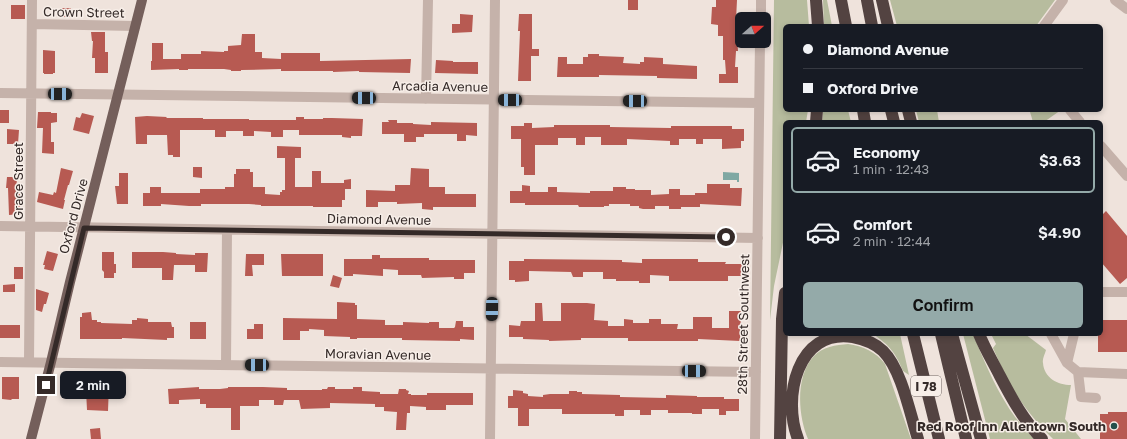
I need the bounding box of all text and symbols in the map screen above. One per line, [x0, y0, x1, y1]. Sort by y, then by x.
street label: Crown Street [43, 3, 125, 21]
north arrow [735, 12, 771, 48]
map controls [735, 12, 771, 48]
text: Diamond Avenue [827, 40, 949, 58]
street label: Arcadia Avenue [392, 77, 488, 95]
text: Oxford Drive [827, 79, 918, 97]
car [48, 88, 72, 100]
car [352, 92, 376, 104]
car [498, 94, 522, 106]
car [623, 95, 647, 107]
street label: Grace Street [10, 142, 26, 220]
icon: car [805, 142, 841, 178]
text: Economy [853, 143, 920, 161]
text: $3.63 [1039, 151, 1081, 169]
text: 1 min · 12:43 [853, 161, 929, 177]
street label: Oxford Drive [55, 177, 91, 255]
street label: Diamond Avenue [327, 210, 431, 228]
icon: car [805, 214, 841, 250]
text: Comfort [853, 215, 912, 233]
text: $4.90 [1038, 223, 1081, 241]
route start [717, 228, 735, 246]
text: 2 min · 12:44 [853, 233, 931, 249]
street label: 28th Street Southwest [734, 254, 752, 394]
button: Confirm [803, 282, 1083, 328]
car [486, 297, 498, 321]
street label: Moravian Avenue [325, 345, 431, 363]
car [245, 359, 269, 371]
car [682, 365, 706, 377]
callout: 2 min [60, 371, 126, 399]
route end [37, 376, 55, 394]
road number: I 78 [911, 376, 941, 396]
text: 2 min [76, 377, 110, 393]
place label: Red Roof Inn Allentown South [917, 418, 1106, 434]
marker: Red Roof Inn Allentown South [1109, 421, 1119, 431]

